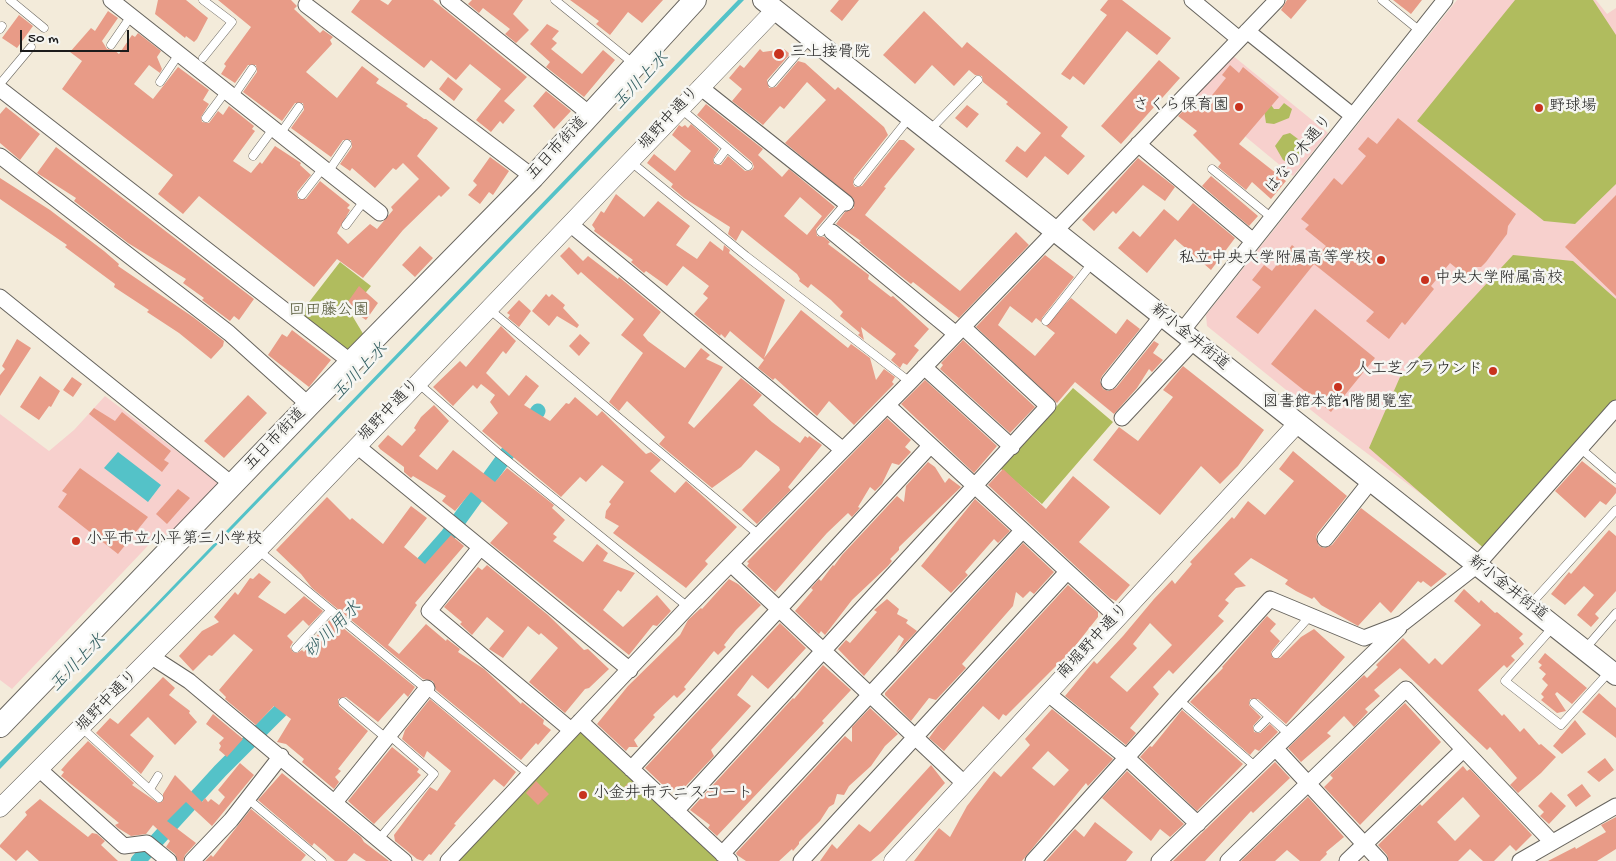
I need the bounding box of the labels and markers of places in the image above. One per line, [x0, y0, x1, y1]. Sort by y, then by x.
place label: 三上接骨院 [790, 44, 870, 64]
marker: 三上接骨院 [772, 47, 786, 61]
place label: さくら保育園 [1133, 97, 1229, 117]
place label: 野球場 [1549, 98, 1597, 118]
marker: さくら保育園 [1233, 101, 1245, 113]
marker: 野球場 [1533, 102, 1545, 114]
place label: 私立中央大学附属高等学校 [1179, 250, 1371, 270]
marker: 私立中央大学附属高等学校 [1375, 254, 1387, 266]
place label: 中央大学附属高校 [1435, 270, 1563, 290]
marker: 中央大学附属高校 [1419, 274, 1431, 286]
place label: 人工芝グラウンド [1355, 361, 1483, 381]
marker: 人工芝グラウンド [1487, 365, 1499, 377]
marker: 図書館本館1階閱覽室 [1332, 381, 1344, 393]
place label: 図書館本館1階閱覽室 [1263, 394, 1413, 414]
place label: 小平市立小平第三小学校 [86, 531, 262, 551]
marker: 小平市立小平第三小学校 [70, 535, 82, 547]
place label: 小金井市テニスコート [593, 785, 753, 805]
marker: 小金井市テニスコート [577, 789, 589, 801]

